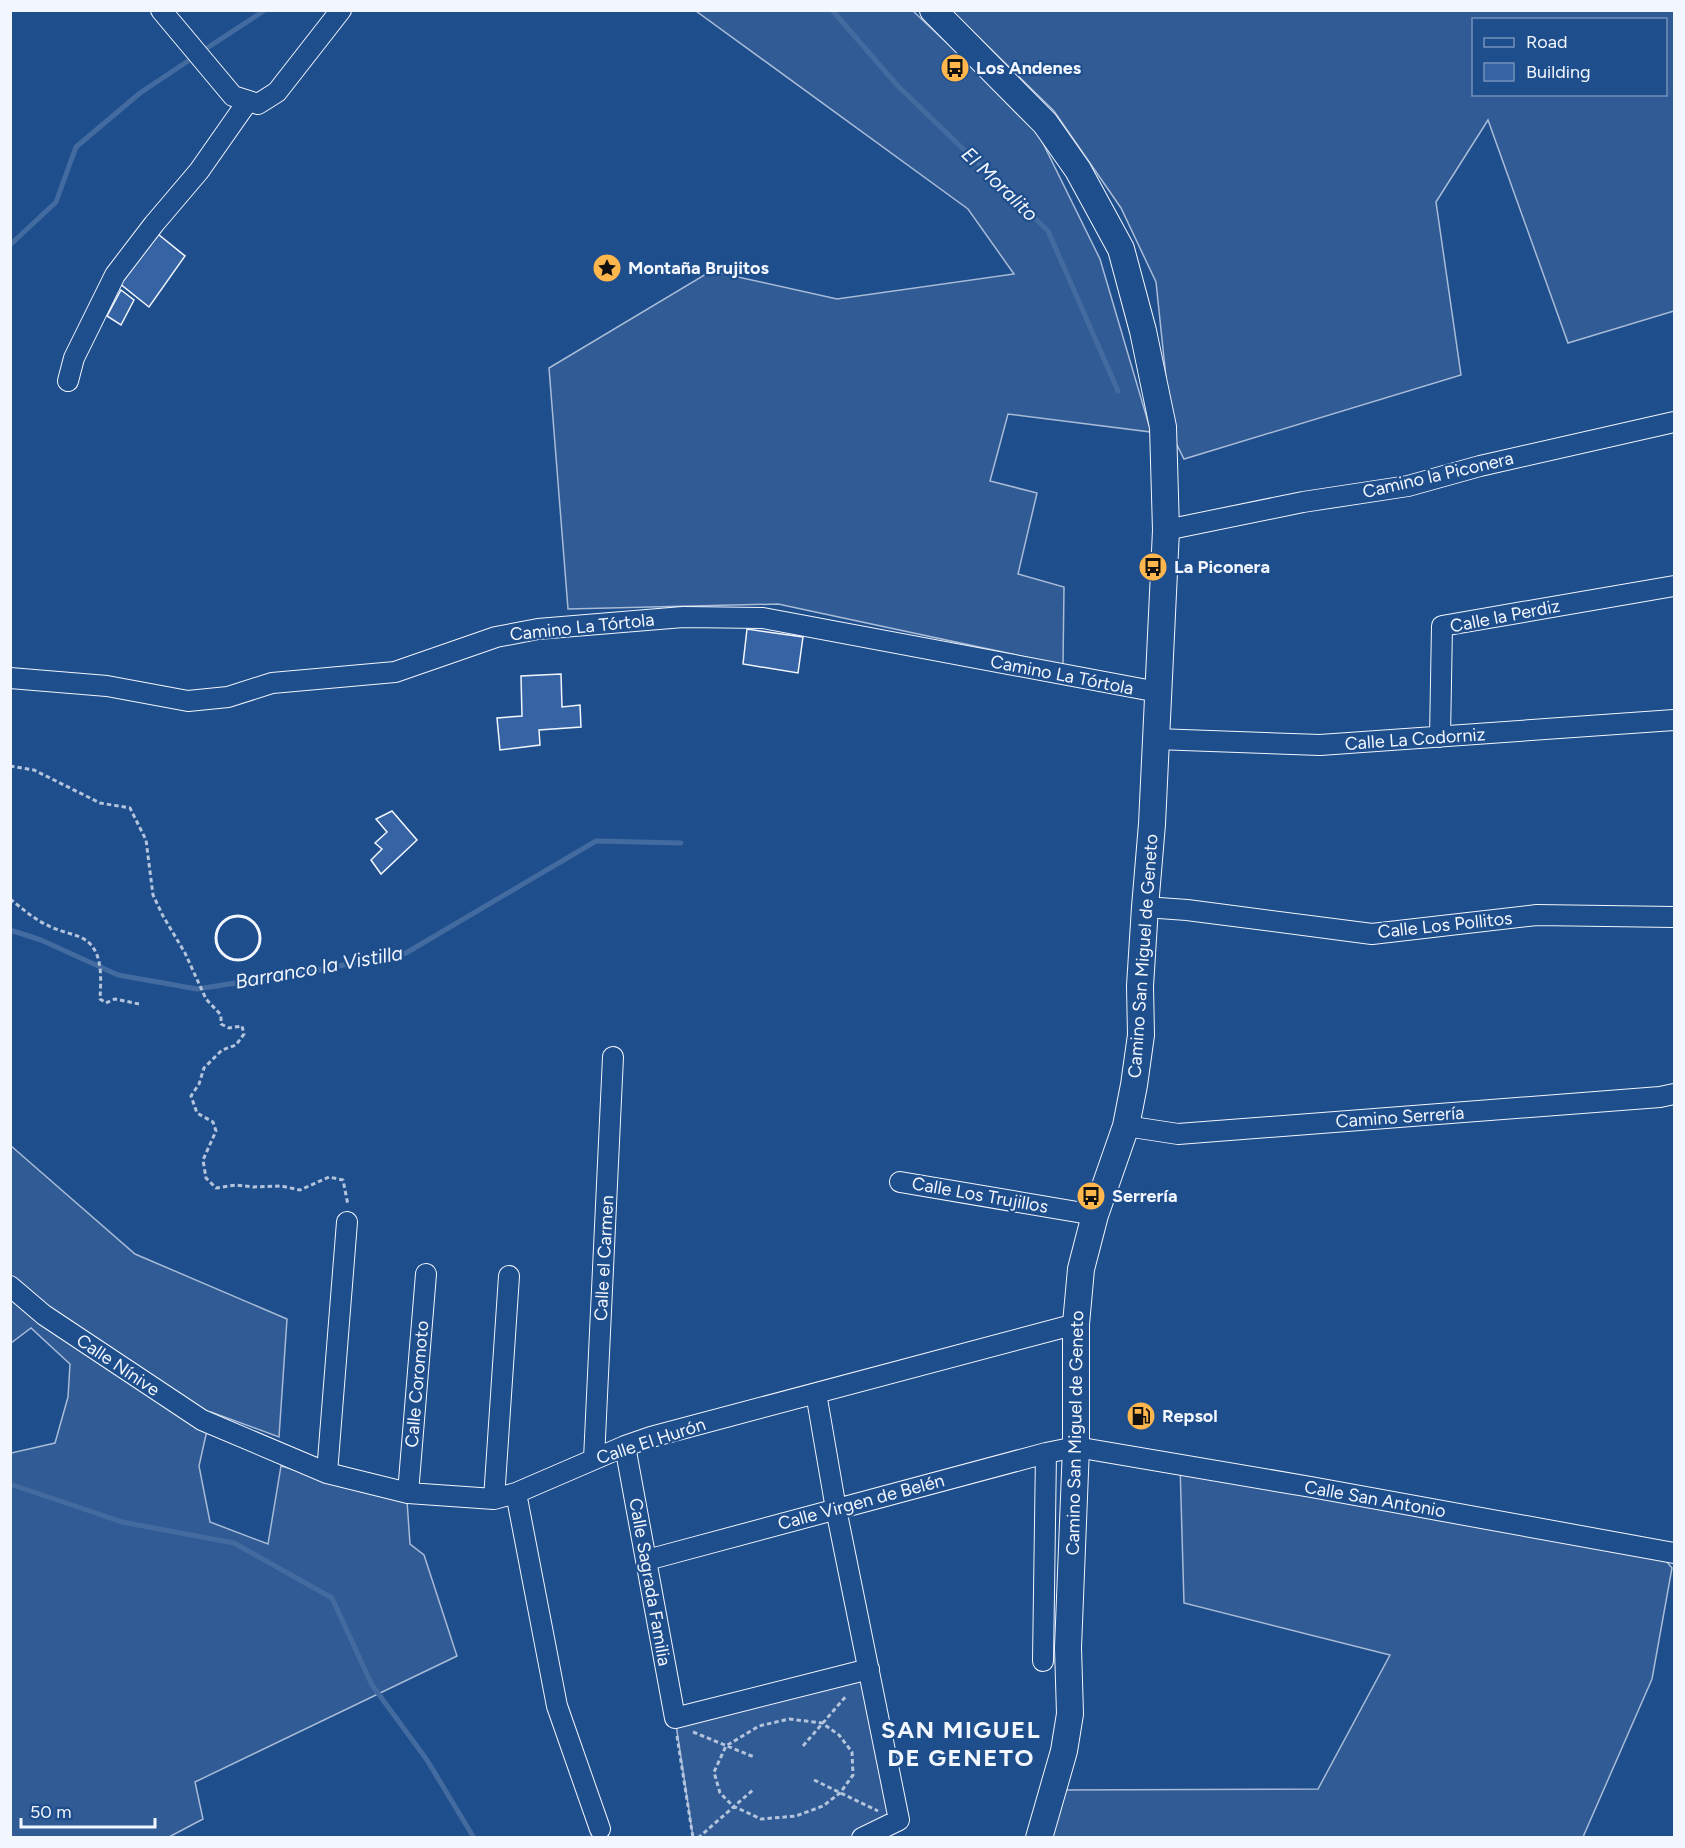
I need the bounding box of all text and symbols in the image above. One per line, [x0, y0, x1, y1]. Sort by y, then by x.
legend [1472, 18, 1667, 96]
text: Road [1526, 31, 1567, 53]
bus stop icon: Los Andenes [939, 52, 971, 84]
place label: Los Andenes [976, 57, 1082, 79]
text: Building [1526, 61, 1591, 83]
water label: El Moralito [957, 142, 1043, 226]
place icon: Montaña Brujitos [591, 252, 623, 284]
place label: Montaña Brujitos [628, 257, 769, 279]
street label: Camino la Piconera [1360, 447, 1516, 503]
bus stop icon: La Piconera [1137, 551, 1169, 583]
place label: La Piconera [1174, 556, 1270, 578]
street label: Calle la Perdiz [1448, 595, 1562, 637]
street label: Camino La Tórtola [509, 608, 655, 646]
street label: Camino La Tórtola [989, 650, 1135, 700]
street label: Calle La Codorniz [1344, 723, 1486, 755]
street label: Camino San Miguel de Geneto [1123, 833, 1163, 1079]
street label: Calle Los Pollitos [1377, 907, 1513, 943]
water label: Barranco la Vistilla [233, 940, 405, 994]
street label: Camino Serrería [1335, 1102, 1465, 1132]
street label: Calle Los Trujillos [910, 1172, 1050, 1218]
bus stop icon: Serrería [1075, 1180, 1107, 1212]
place label: Serrería [1112, 1185, 1178, 1207]
street label: Calle el Carmen [590, 1194, 618, 1322]
street label: Camino San Miguel de Geneto [1062, 1310, 1088, 1556]
street label: Calle Coromoto [400, 1320, 434, 1448]
street label: Calle Nínive [72, 1329, 164, 1401]
fuel station icon: Repsol [1125, 1400, 1157, 1432]
place label: Repsol [1162, 1405, 1218, 1427]
street label: Calle El Hurón [594, 1413, 708, 1469]
street label: Calle Virgen de Belén [775, 1469, 947, 1535]
street label: Calle San Antonio [1303, 1476, 1447, 1522]
street label: Calle Sagrada Familia [624, 1496, 676, 1668]
district label: SAN MIGUEL DE GENETO [881, 1715, 1041, 1772]
scale bar [21, 1791, 154, 1829]
text: 50 m [30, 1801, 72, 1823]

